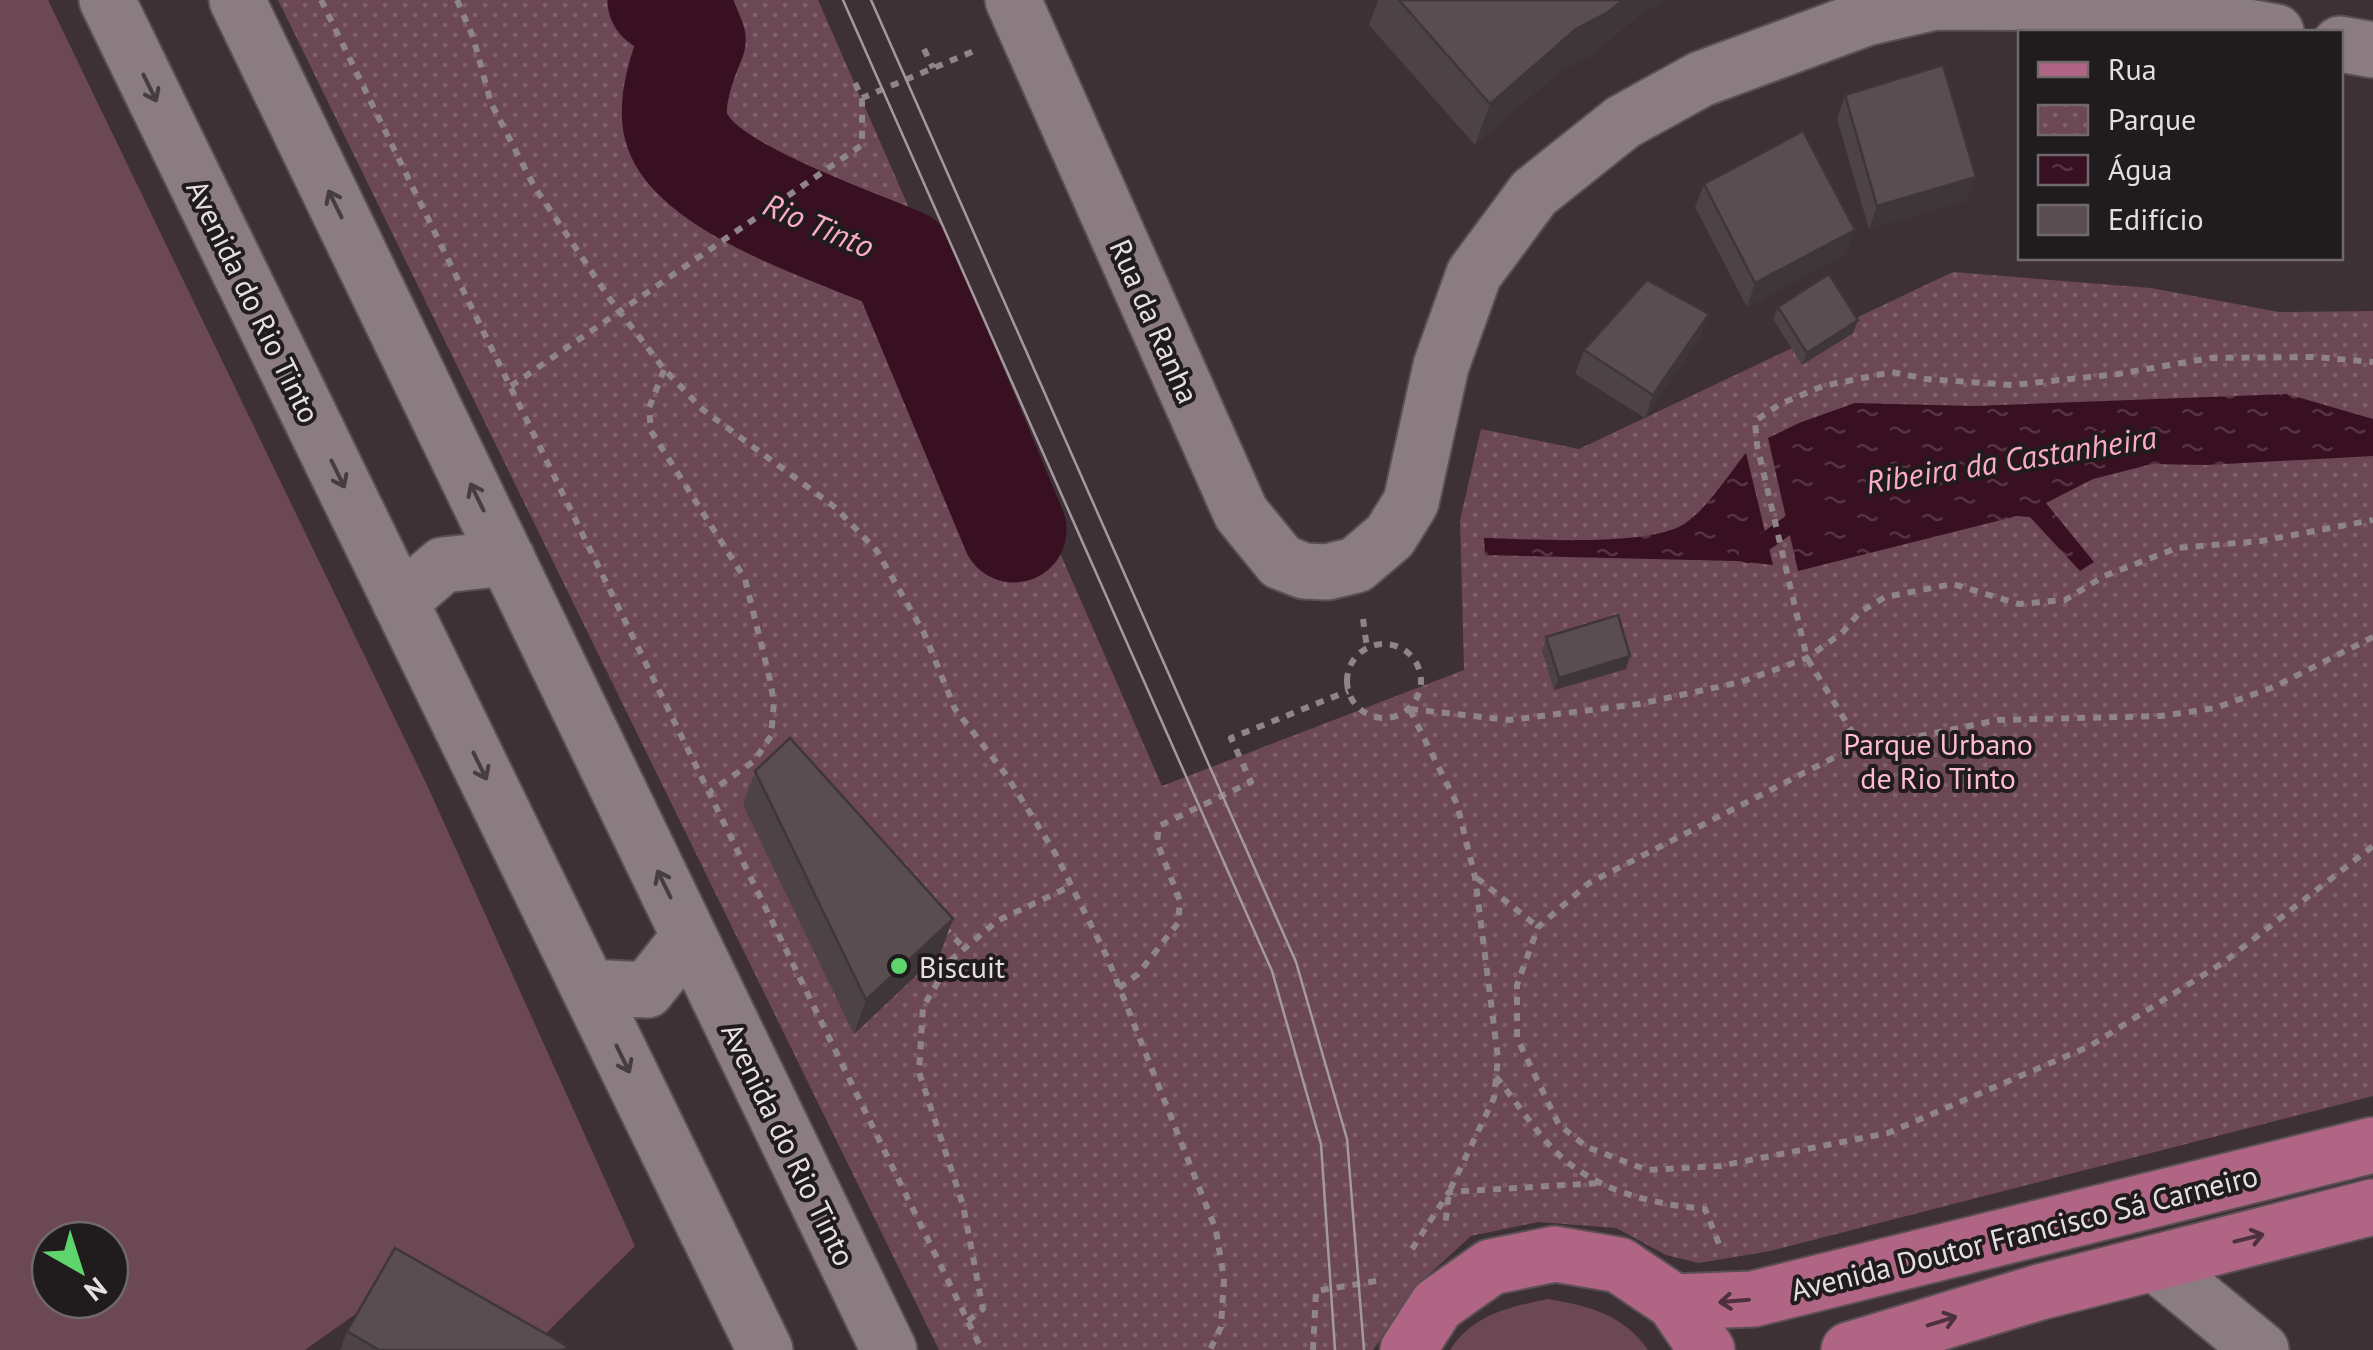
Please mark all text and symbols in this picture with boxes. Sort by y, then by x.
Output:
legend [2018,30,2343,260]
text: Rua [2108,49,2157,88]
one-way arrow [141,72,160,102]
text: Parque [2108,99,2196,138]
text: Água [2108,149,2172,188]
street label: Avenida do Rio Tinto [178,173,330,429]
water label: Rio Tinto [757,183,881,267]
one-way arrow [325,190,344,220]
text: Edifício [2108,199,2204,238]
street label: Rua da Ranha [1101,233,1209,409]
water label: Ribeira da Castanheira [1863,415,2160,503]
one-way arrow [329,459,348,489]
one-way arrow [466,483,485,513]
park label: Parque Urbano de Rio Tinto [1843,724,2033,797]
one-way arrow [472,751,491,781]
one-way arrow [653,870,672,900]
place label: Biscuit [919,947,1005,986]
marker: Biscuit [888,955,910,977]
street label: Avenida do Rio Tinto [713,1016,865,1272]
one-way arrow [614,1043,633,1073]
street label: Avenida Doutor Francisco Sá Carneiro [1786,1155,2262,1309]
north arrow [30,1220,130,1320]
one-way arrow [2232,1228,2264,1246]
text: N [77,1270,115,1310]
one-way arrow [1719,1292,1751,1311]
one-way arrow [1926,1311,1958,1329]

